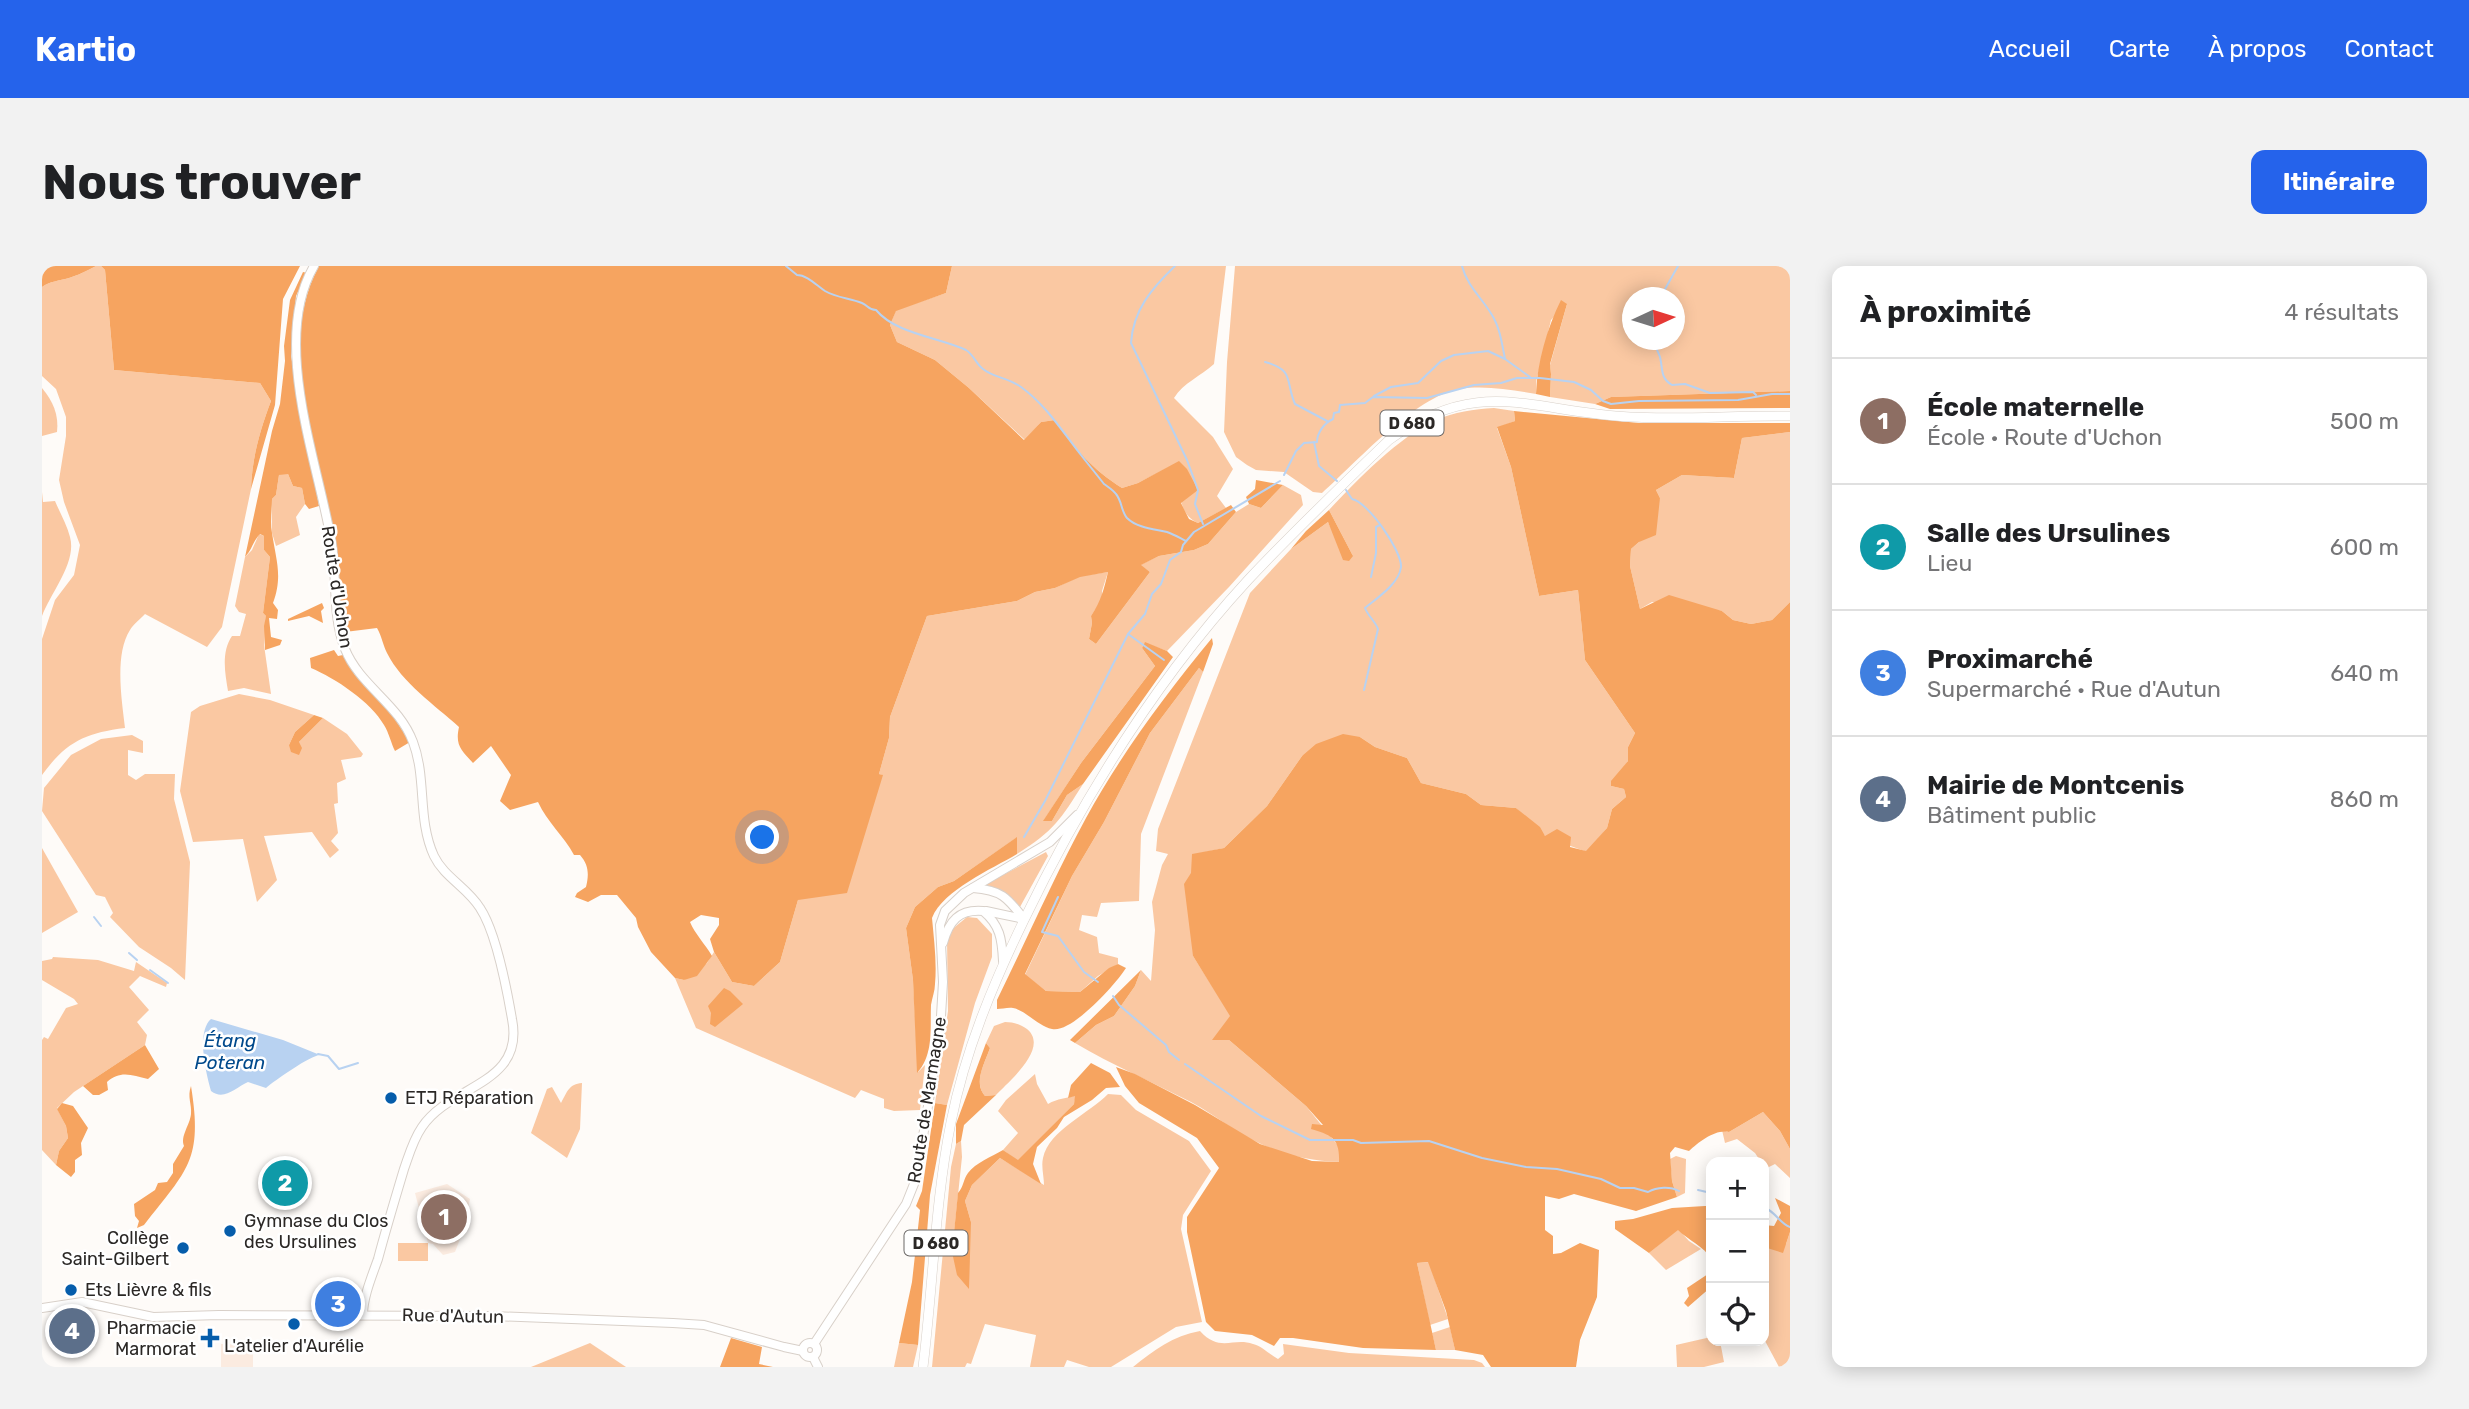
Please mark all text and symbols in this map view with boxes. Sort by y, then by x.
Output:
text: Kartio [35,30,136,69]
text: Accueil [1989,35,2071,63]
text: Carte [2109,35,2170,63]
text: À propos [2208,35,2307,63]
text: Contact [2345,35,2434,63]
button: Itinéraire [2251,150,2427,214]
text: Nous trouver [42,153,361,211]
north arrow [1622,287,1685,350]
text: À proximité [1860,294,2031,330]
text: 4 résultats [2284,298,2399,326]
text: École maternelle [1927,392,2144,423]
text: 1 [1877,407,1889,435]
text: 500 m [2330,407,2399,435]
road number: D 680 [1380,410,1444,435]
text: École · Route d'Uchon [1927,423,2162,451]
text: Salle des Ursulines [1927,518,2170,549]
street label: Route d'Uchon [316,524,358,650]
text: 2 [1876,533,1890,561]
text: 600 m [2330,533,2399,561]
text: Lieu [1927,549,1972,577]
text: Proximarché [1927,644,2093,675]
text: 3 [1875,659,1891,687]
text: 640 m [2330,659,2399,687]
text: Supermarché · Rue d'Autun [1927,675,2221,703]
text: Mairie de Montcenis [1927,770,2184,801]
text: 4 [1875,785,1891,813]
text: 860 m [2330,785,2399,813]
text: Bâtiment public [1927,801,2096,829]
your location [745,820,779,854]
street label: Route de Marmagne [903,1015,951,1185]
water label: Étang Poteran [195,1029,265,1074]
place label: ETJ Réparation [405,1087,534,1109]
marker: ETJ Réparation [383,1090,399,1106]
pin: 2 [262,1157,308,1209]
map controls [1706,1157,1769,1346]
button: + [1706,1157,1769,1220]
pin: 1 [421,1191,467,1243]
place label: Gymnase du Clos des Ursulines [244,1210,389,1253]
button: − [1706,1220,1769,1283]
marker: Gymnase du Clos des Ursulines [222,1223,238,1239]
place label: Collège Saint-Gilbert [62,1227,169,1270]
road number: D 680 [904,1231,968,1256]
marker: Collège Saint-Gilbert [175,1240,191,1256]
pin: 3 [315,1278,361,1330]
place label: Ets Lièvre & fils [85,1279,212,1301]
marker: Ets Lièvre & fils [63,1282,79,1298]
button: locate [1706,1283,1769,1346]
street label: Rue d'Autun [402,1304,504,1328]
pin: 4 [49,1305,95,1357]
marker: L'atelier d'Aurélie [286,1316,302,1332]
place label: Pharmacie Marmorat [106,1317,196,1360]
marker: Pharmacie Marmorat [202,1330,218,1346]
place label: L'atelier d'Aurélie [224,1335,364,1357]

